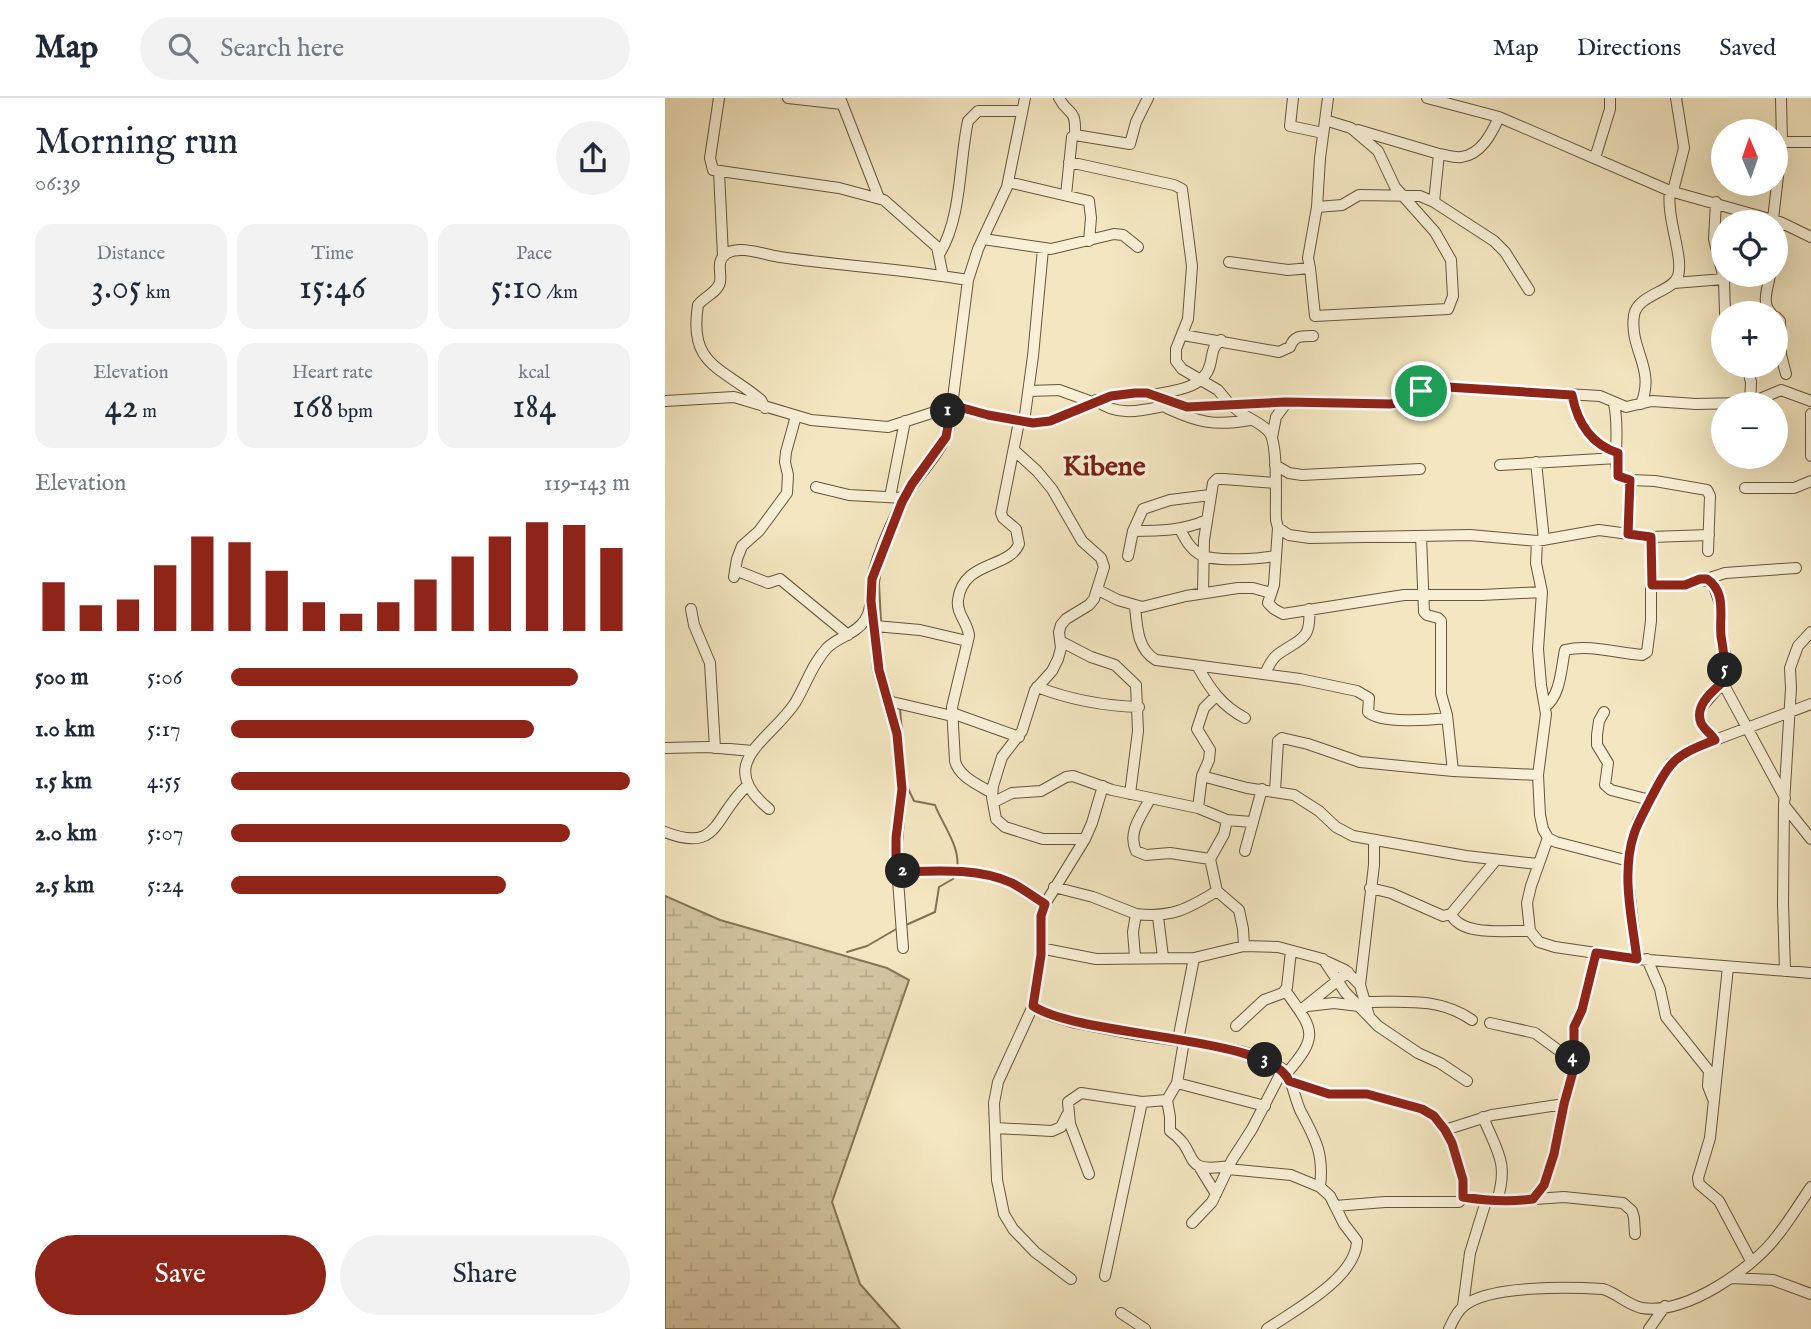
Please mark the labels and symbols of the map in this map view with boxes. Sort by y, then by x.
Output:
north arrow [1711,119,1789,196]
pin [1391,361,1451,421]
pin: 1 [931,394,965,428]
district label: Kibene [1062,450,1146,485]
pin: 5 [1707,652,1743,688]
pin: 2 [885,854,921,888]
pin: 4 [1555,1040,1591,1076]
pin: 3 [1247,1042,1283,1077]

